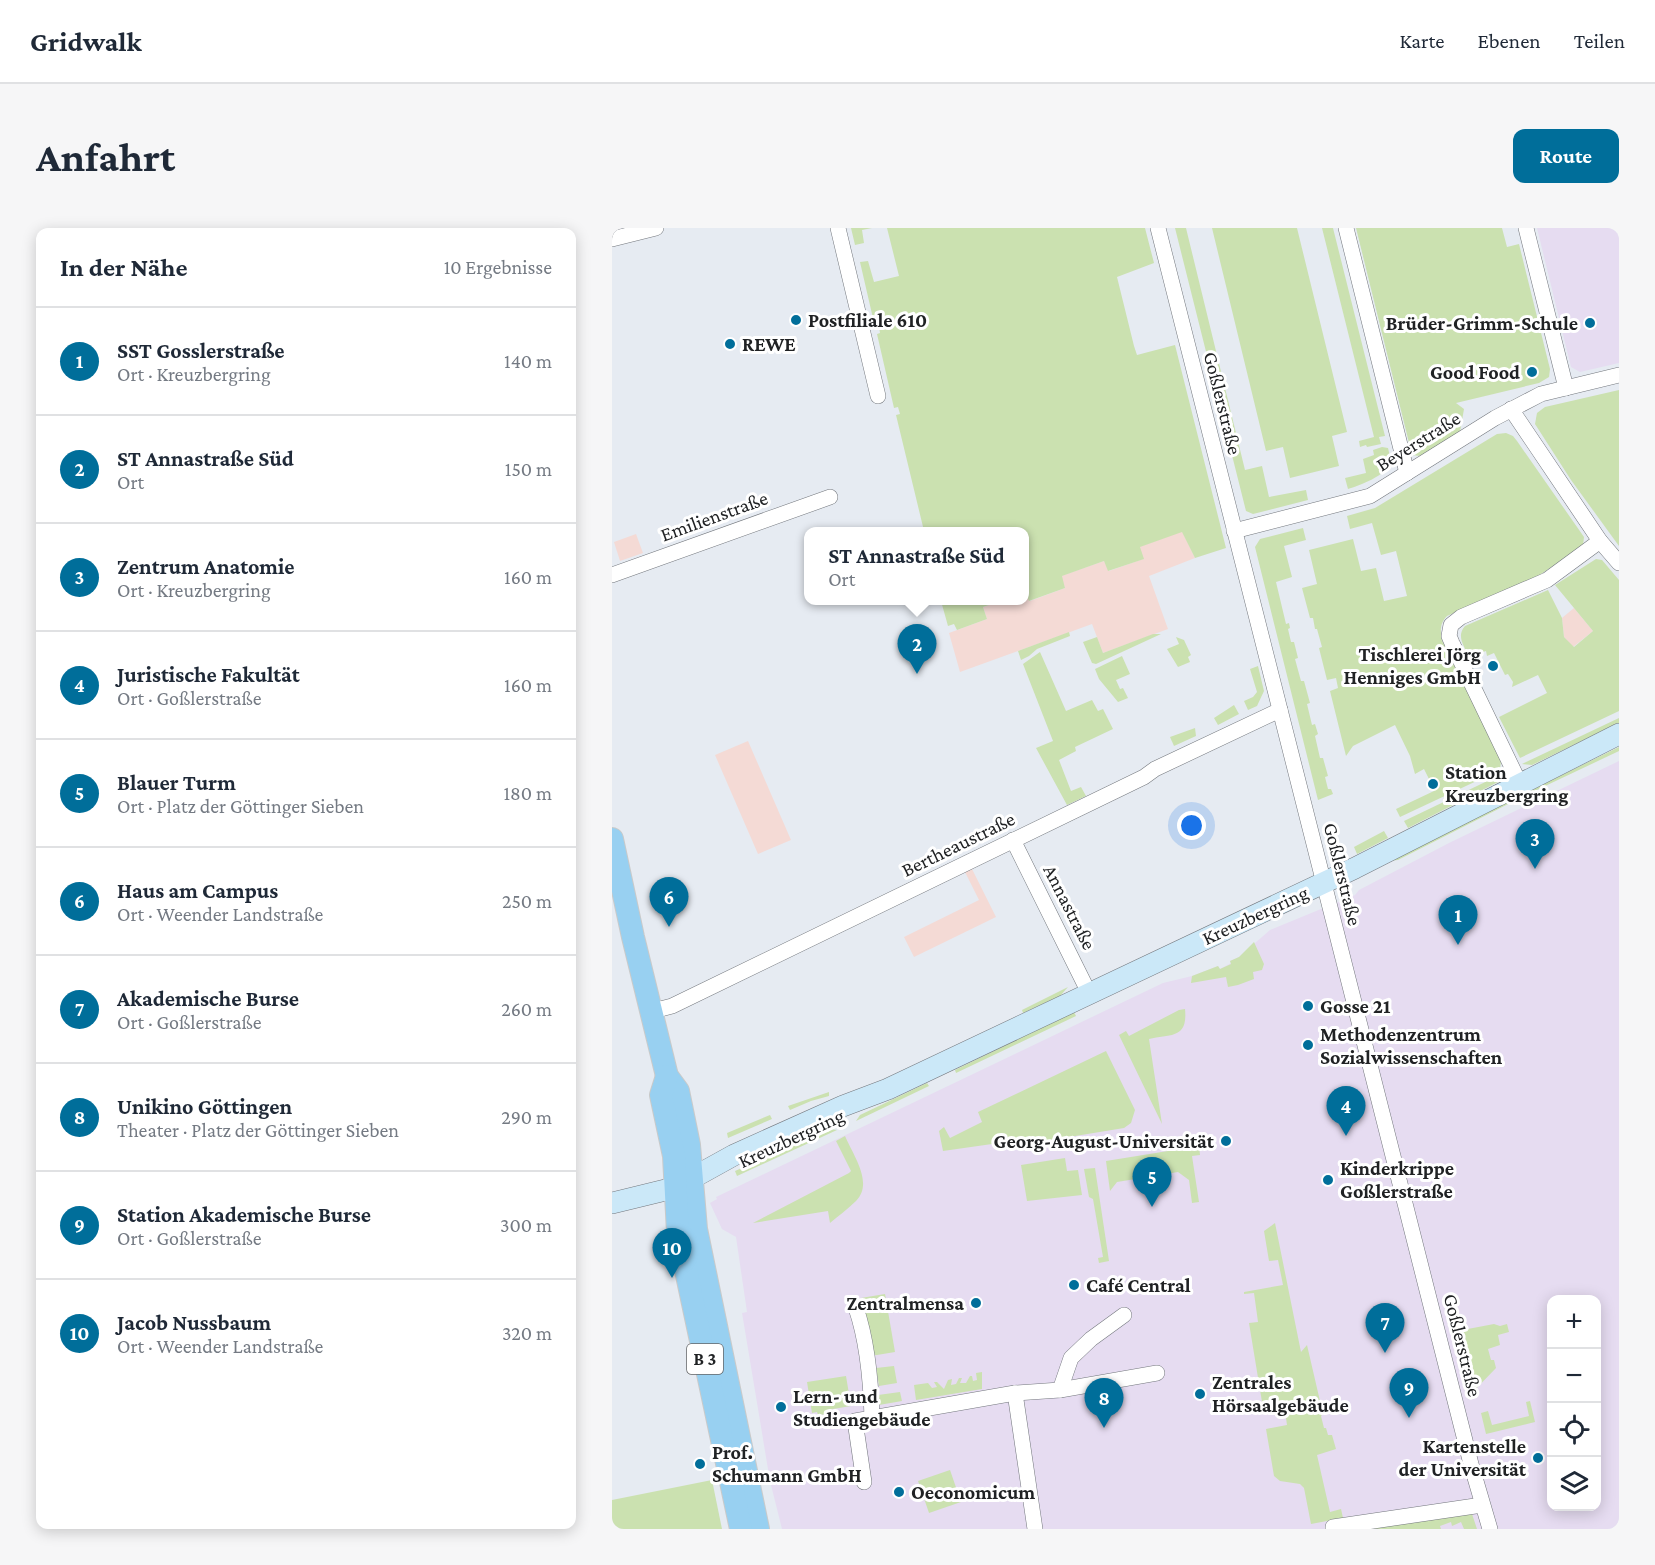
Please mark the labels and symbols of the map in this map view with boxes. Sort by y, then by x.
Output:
place label: Postfiliale 610 [808,309,927,331]
place label: Brüder-Grimm-Schule [1386,312,1578,334]
marker: Postfiliale 610 [789,313,803,327]
marker: Brüder-Grimm-Schule [1583,316,1597,330]
place label: REWE [742,333,796,355]
marker: REWE [723,337,737,351]
street label: Goßlerstraße [1200,349,1246,457]
place label: Good Food [1430,361,1520,383]
marker: Good Food [1525,365,1539,379]
street label: Beyerstraße [1372,406,1465,476]
street label: Emilienstraße [657,486,771,546]
pin: 2 [898,624,936,674]
place label: Tischlerei Jörg Henniges GmbH [1344,643,1481,688]
marker: Tischlerei Jörg Henniges GmbH [1486,659,1500,673]
place label: Station Kreuzbergring [1445,761,1568,806]
marker: Station Kreuzbergring [1426,777,1440,791]
street label: Bertheaustraße [898,807,1018,881]
your location [1177,811,1206,840]
street label: Goßlerstraße [1320,820,1366,928]
pin: 3 [1516,820,1554,869]
street label: Annastraße [1039,861,1101,953]
pin: 6 [650,878,688,927]
street label: Kreuzbergring [1199,881,1312,950]
pin: 1 [1438,896,1478,945]
place label: Gosse 21 [1320,995,1391,1017]
marker: Gosse 21 [1301,999,1315,1013]
place label: Methodenzentrum Sozialwissenschaften [1320,1023,1503,1068]
marker: Methodenzentrum Sozialwissenschaften [1301,1038,1315,1052]
pin: 4 [1326,1086,1366,1136]
street label: Kreuzbergring [735,1104,848,1173]
place label: Georg-August-Universität [994,1130,1215,1152]
marker: Georg-August-Universität [1219,1134,1233,1148]
place label: Kinderkrippe Goßlerstraße [1340,1157,1454,1202]
pin: 5 [1132,1158,1172,1207]
marker: Kinderkrippe Goßlerstraße [1321,1173,1335,1187]
pin: 10 [652,1228,692,1278]
place label: Café Central [1086,1274,1191,1296]
marker: Café Central [1067,1278,1081,1292]
street label: Goßlerstraße [1440,1291,1486,1399]
place label: Zentralmensa [846,1292,964,1314]
marker: Zentralmensa [969,1296,983,1310]
pin: 7 [1366,1304,1404,1353]
road number: B 3 [687,1344,723,1374]
pin: 9 [1390,1368,1428,1418]
place label: Zentrales Hörsaalgebäude [1212,1371,1349,1416]
pin: 8 [1084,1378,1124,1428]
place label: Lern- und Studiengebäude [793,1385,930,1430]
marker: Zentrales Hörsaalgebäude [1193,1387,1207,1401]
marker: Lern- und Studiengebäude [774,1400,788,1414]
place label: Kartenstelle der Universität [1398,1435,1527,1480]
place label: Prof. Schumann GmbH [712,1441,862,1486]
marker: Kartenstelle der Universität [1531,1451,1545,1465]
marker: Prof. Schumann GmbH [693,1457,707,1471]
place label: Oeconomicum [911,1481,1035,1503]
marker: Oeconomicum [892,1485,906,1499]

